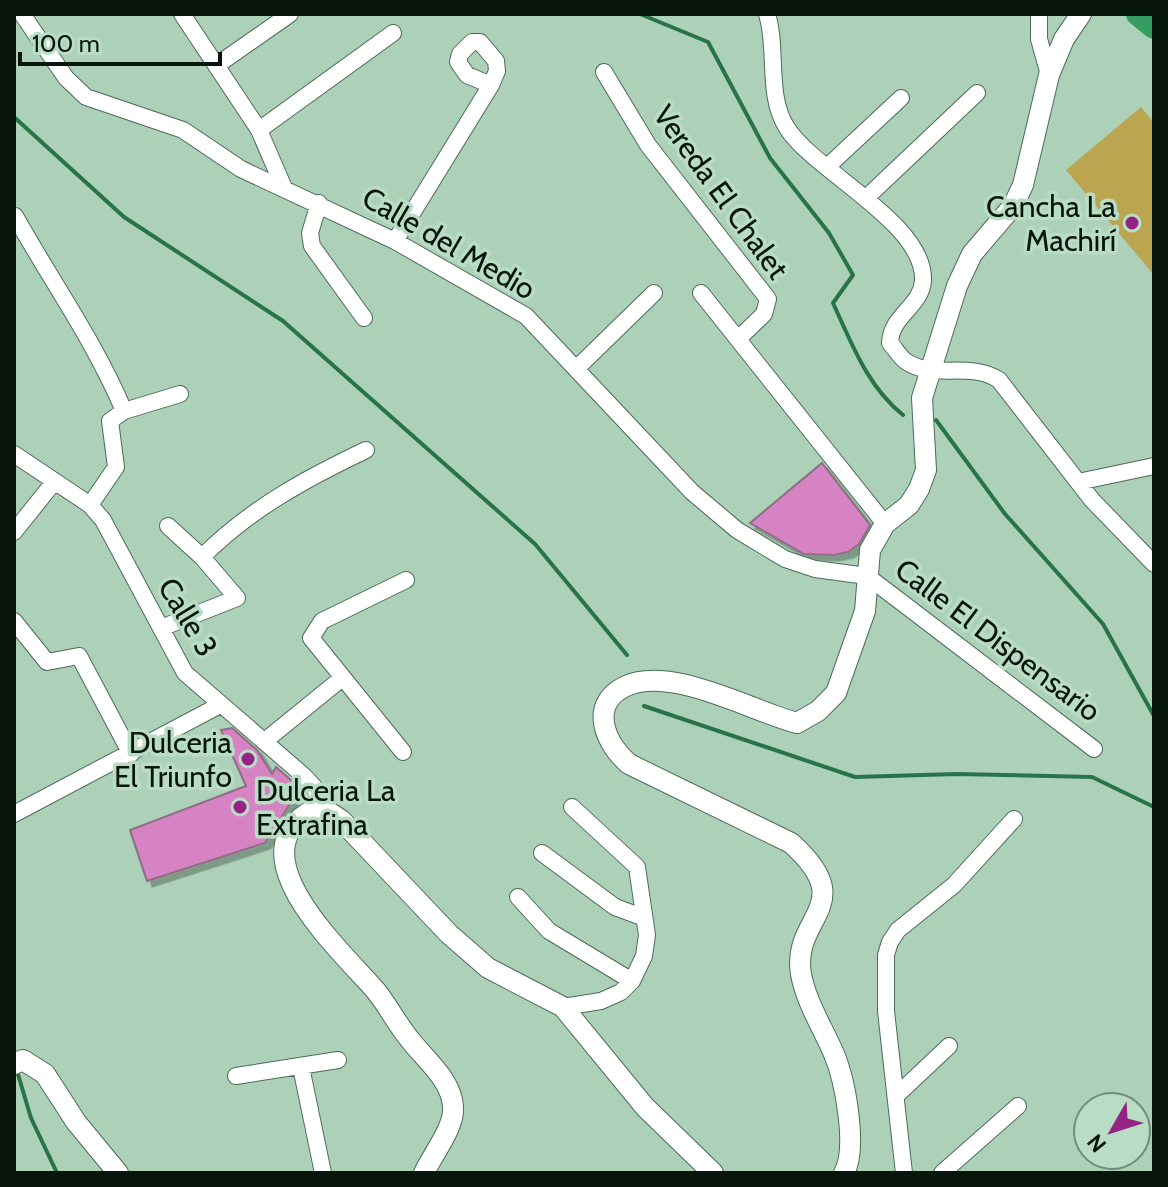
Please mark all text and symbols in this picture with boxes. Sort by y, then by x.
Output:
scale bar [20,16,220,66]
text: 100 m [32,29,100,58]
street label: Vereda El Chalet [645,98,797,286]
street label: Calle del Medio [356,179,542,307]
place label: Cancha La Machirí [986,188,1117,259]
marker: Cancha La Machirí [1123,214,1141,232]
street label: Calle El Dispensario [888,551,1108,729]
street label: Calle 3 [150,571,226,663]
place label: Dulceria El Triunfo [114,724,233,795]
marker: Dulceria El Triunfo [239,750,257,768]
place label: Dulceria La Extrafina [256,772,396,843]
marker: Dulceria La Extrafina [231,798,249,816]
north arrow [1072,1091,1152,1171]
text: N [1081,1129,1112,1158]

